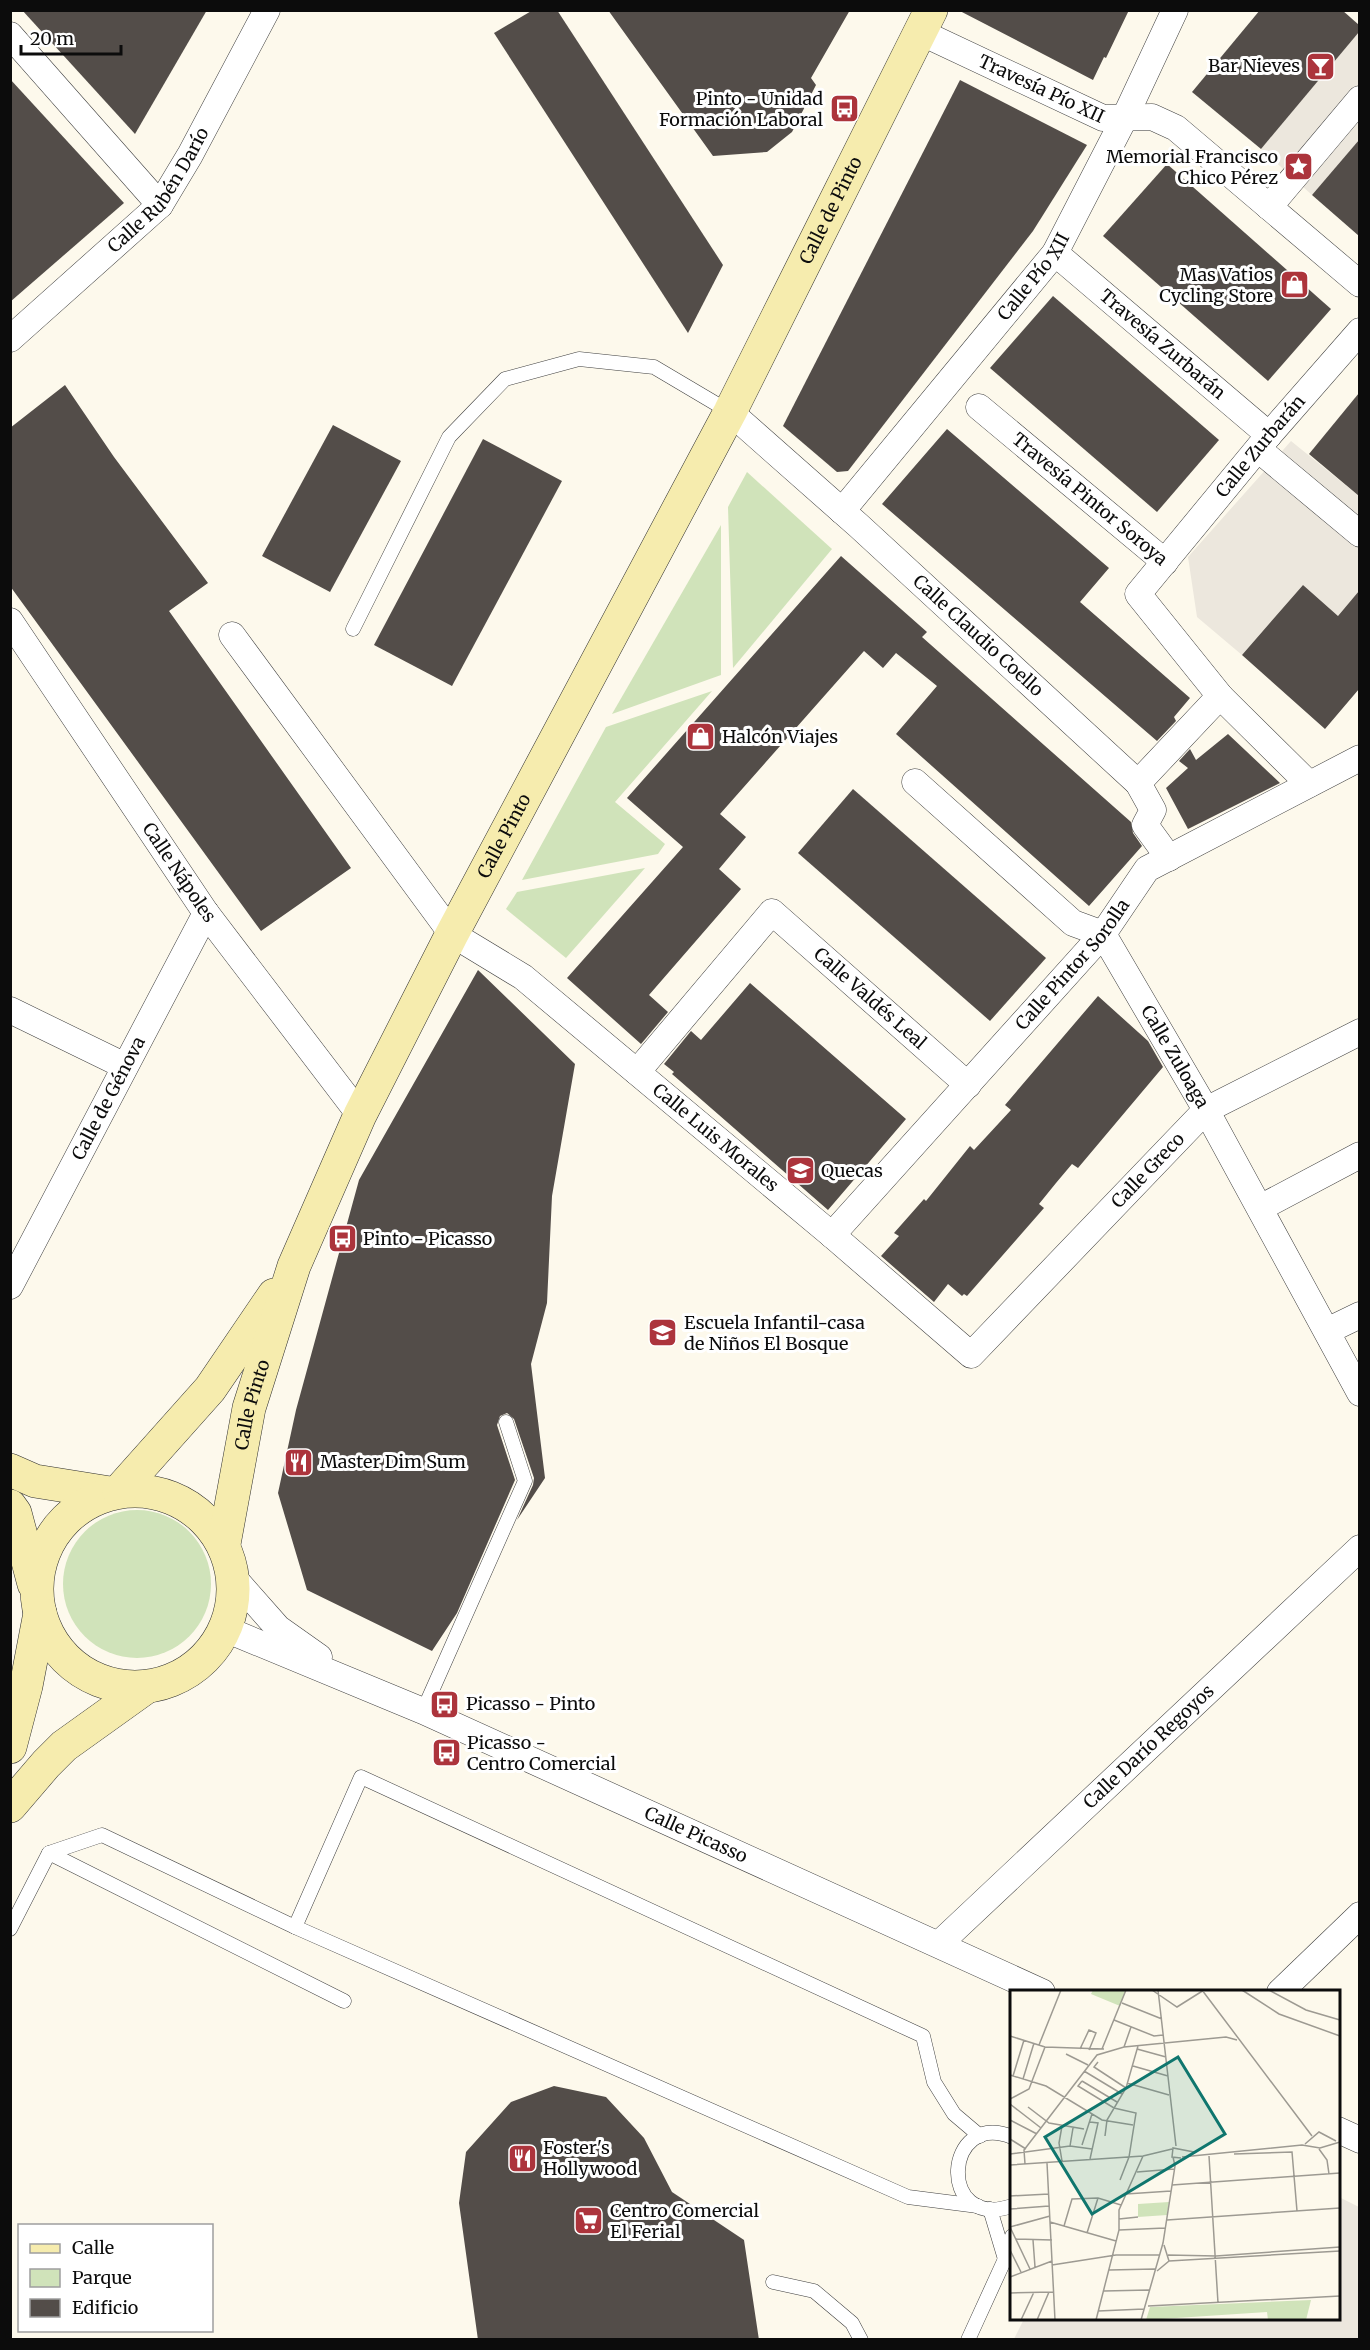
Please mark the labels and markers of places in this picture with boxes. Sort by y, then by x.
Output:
bar icon: Bar Nieves [1305,50,1337,82]
place label: Bar Nieves [1208,54,1300,77]
place label: Pinto - Unidad Formación Laboral [659,87,823,131]
bus stop icon: Pinto - Unidad Formación Laboral [828,93,860,125]
place label: Memorial Francisco Chico Pérez [1106,145,1278,189]
place icon: Memorial Francisco Chico Pérez [1283,151,1315,183]
place label: Mas Vatios Cycling Store [1159,263,1273,307]
shop icon: Mas Vatios Cycling Store [1278,269,1310,301]
shop icon: Halcón Viajes [685,721,717,753]
place label: Halcón Viajes [722,725,838,748]
school or university icon: Quecas [784,1155,816,1187]
place label: Quecas [821,1159,883,1182]
bus stop icon: Pinto - Picasso [326,1223,358,1255]
place label: Pinto - Picasso [363,1227,492,1250]
place label: Escuela Infantil-casa de Niños El Bosque [684,1311,865,1355]
school or university icon: Escuela Infantil-casa de Niños El Bosque [647,1317,679,1349]
restaurant icon: Master Dim Sum [283,1446,315,1478]
place label: Master Dim Sum [320,1450,466,1473]
bus stop icon: Picasso - Pinto [429,1688,461,1720]
place label: Picasso - Pinto [466,1692,595,1715]
place label: Picasso - Centro Comercial [467,1731,617,1775]
bus stop icon: Picasso - Centro Comercial [430,1737,462,1769]
place label: Foster's Hollywood [543,2136,638,2180]
restaurant icon: Foster's Hollywood [506,2142,538,2174]
place label: Centro Comercial El Ferial [610,2199,760,2243]
supermarket icon: Centro Comercial El Ferial [573,2205,605,2237]

